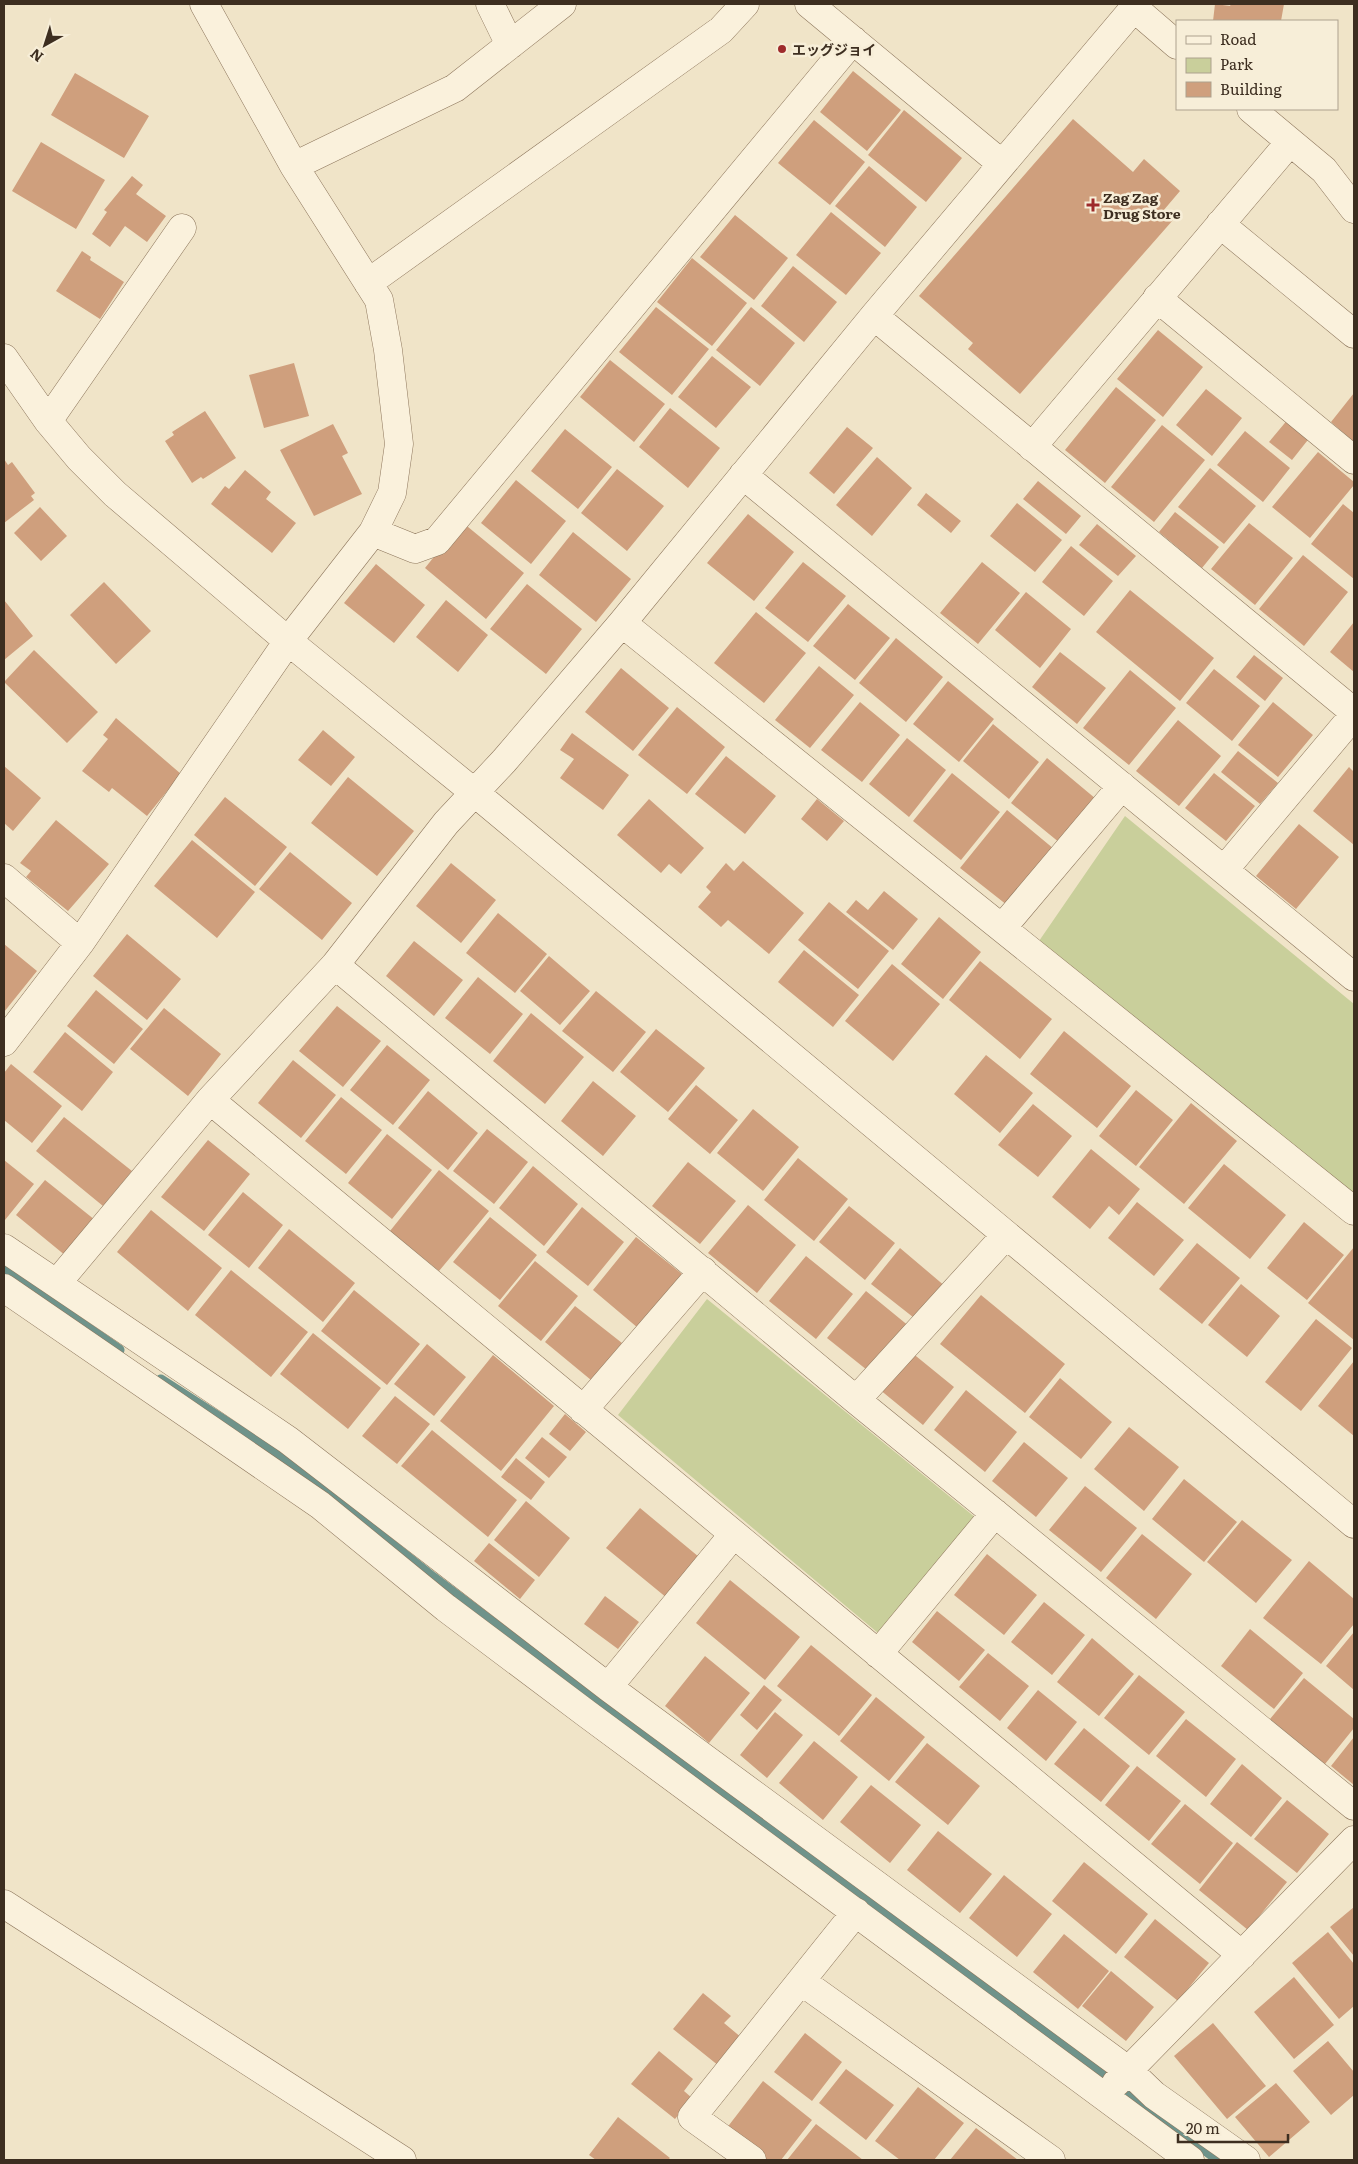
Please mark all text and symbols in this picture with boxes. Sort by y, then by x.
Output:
north arrow [20,20,70,70]
legend [1176,20,1338,110]
text: Road [1220,27,1256,50]
place label: エッグジョイ [792,39,876,59]
marker: エッグジョイ [776,43,788,55]
text: N [25,44,47,67]
text: Park [1220,52,1254,75]
text: Building [1220,77,1282,100]
place label: Zag Zag Drug Store [1103,187,1181,223]
marker: Zag Zag Drug Store [1087,199,1099,211]
scale bar [1178,2112,1288,2144]
text: 20 m [1186,2116,1220,2139]

